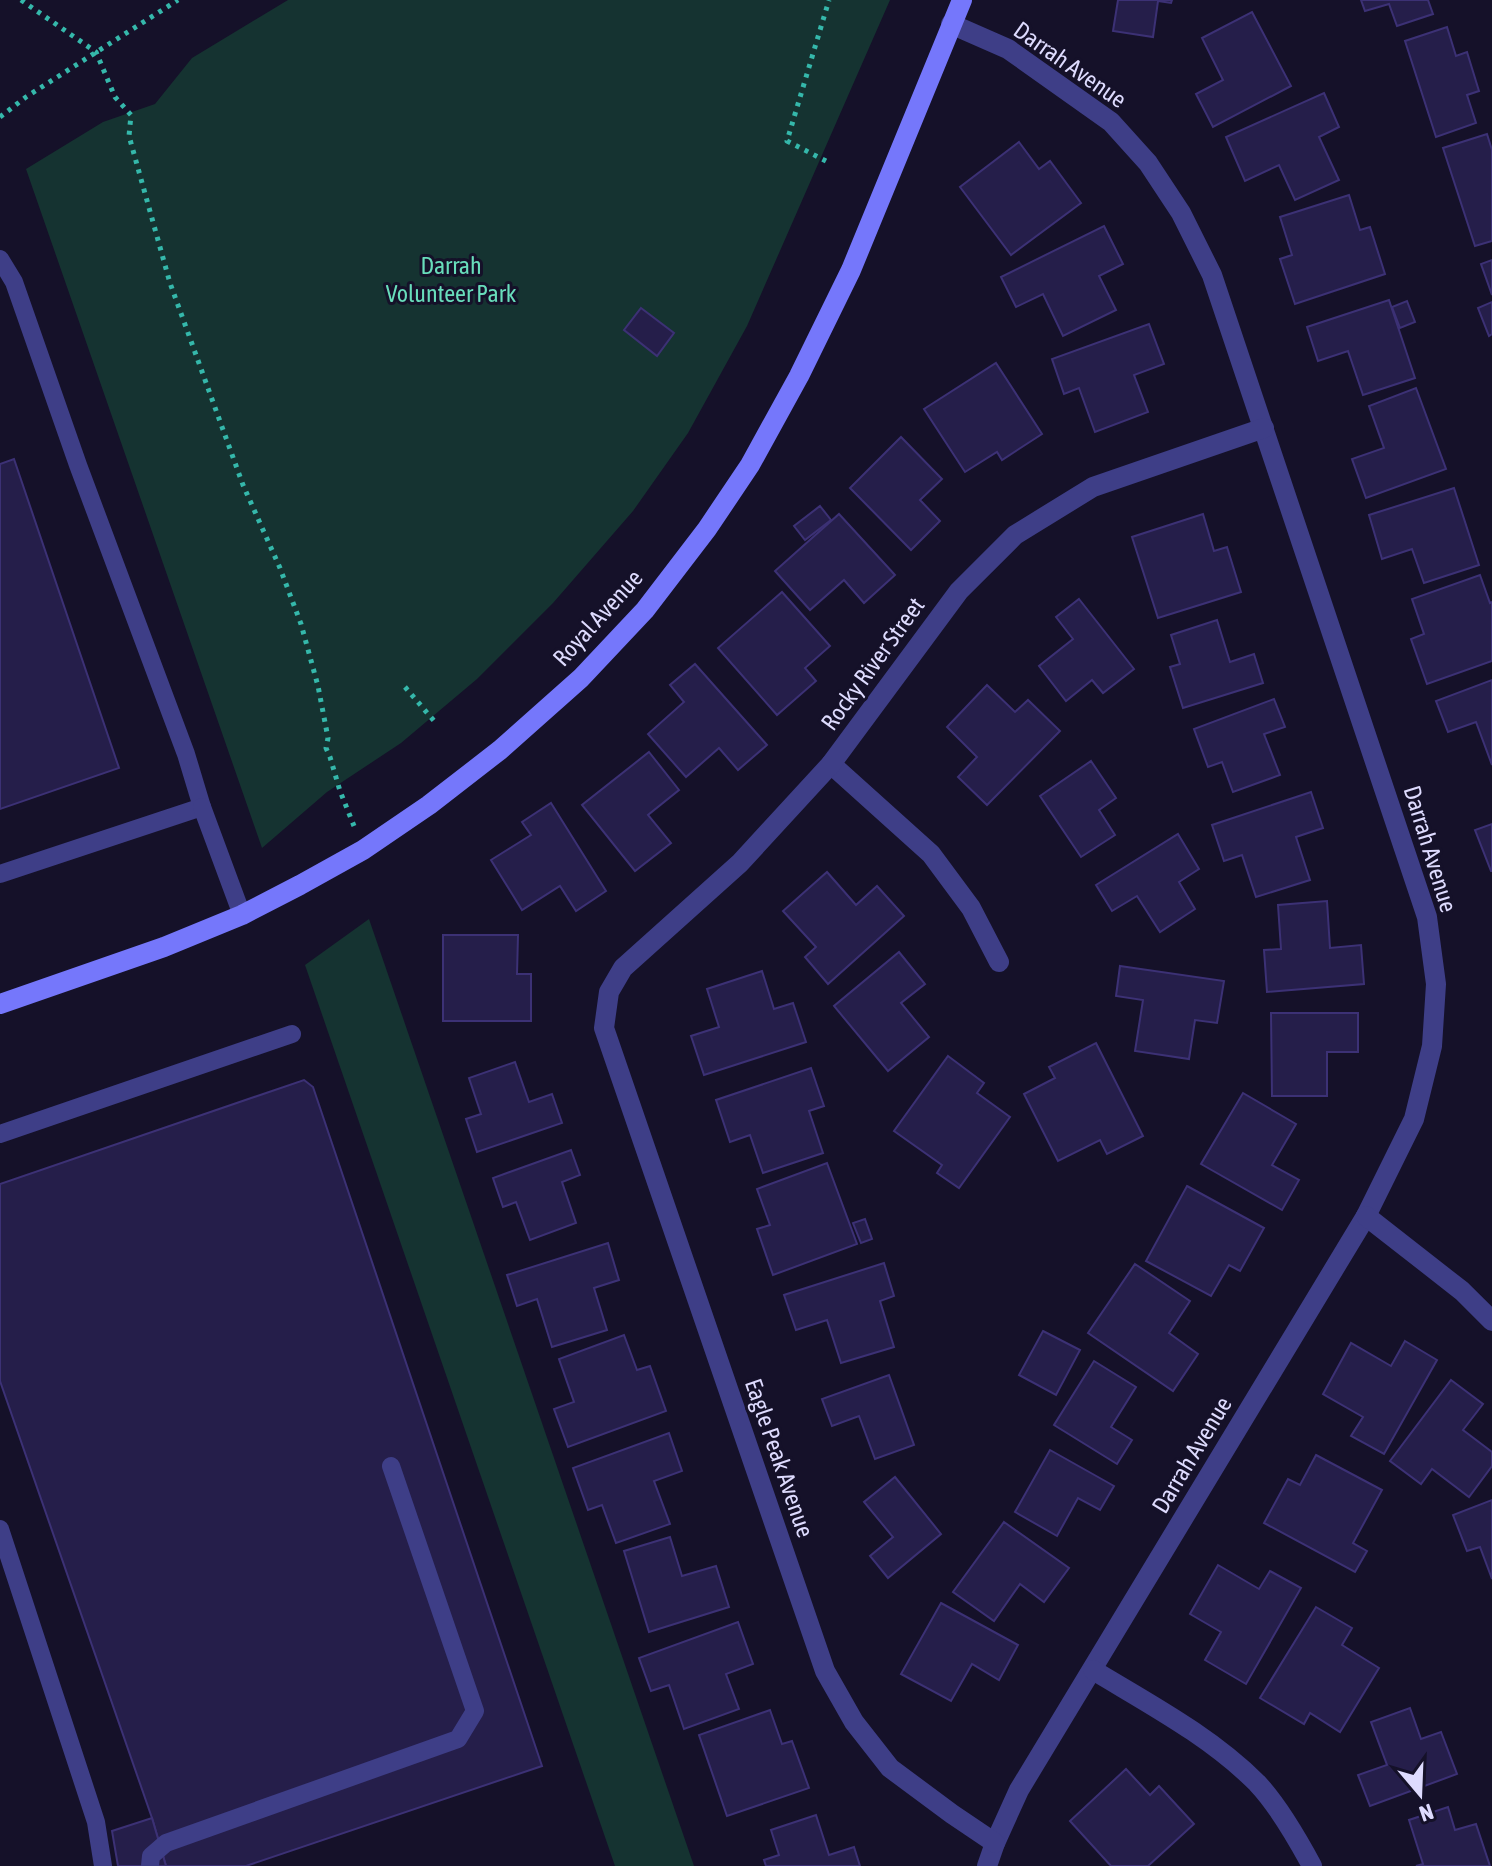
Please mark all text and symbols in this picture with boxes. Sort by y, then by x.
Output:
street label: Darrah Avenue [1009,16,1132,113]
park label: Darrah Volunteer Park [386,252,517,307]
street label: Royal Avenue [547,564,648,671]
street label: Rocky River Street [816,592,930,735]
street label: Darrah Avenue [1398,782,1463,915]
street label: Eagle Peak Avenue [740,1375,819,1541]
street label: Darrah Avenue [1146,1392,1237,1518]
north arrow [1380,1754,1460,1834]
text: N [1416,1799,1437,1827]

